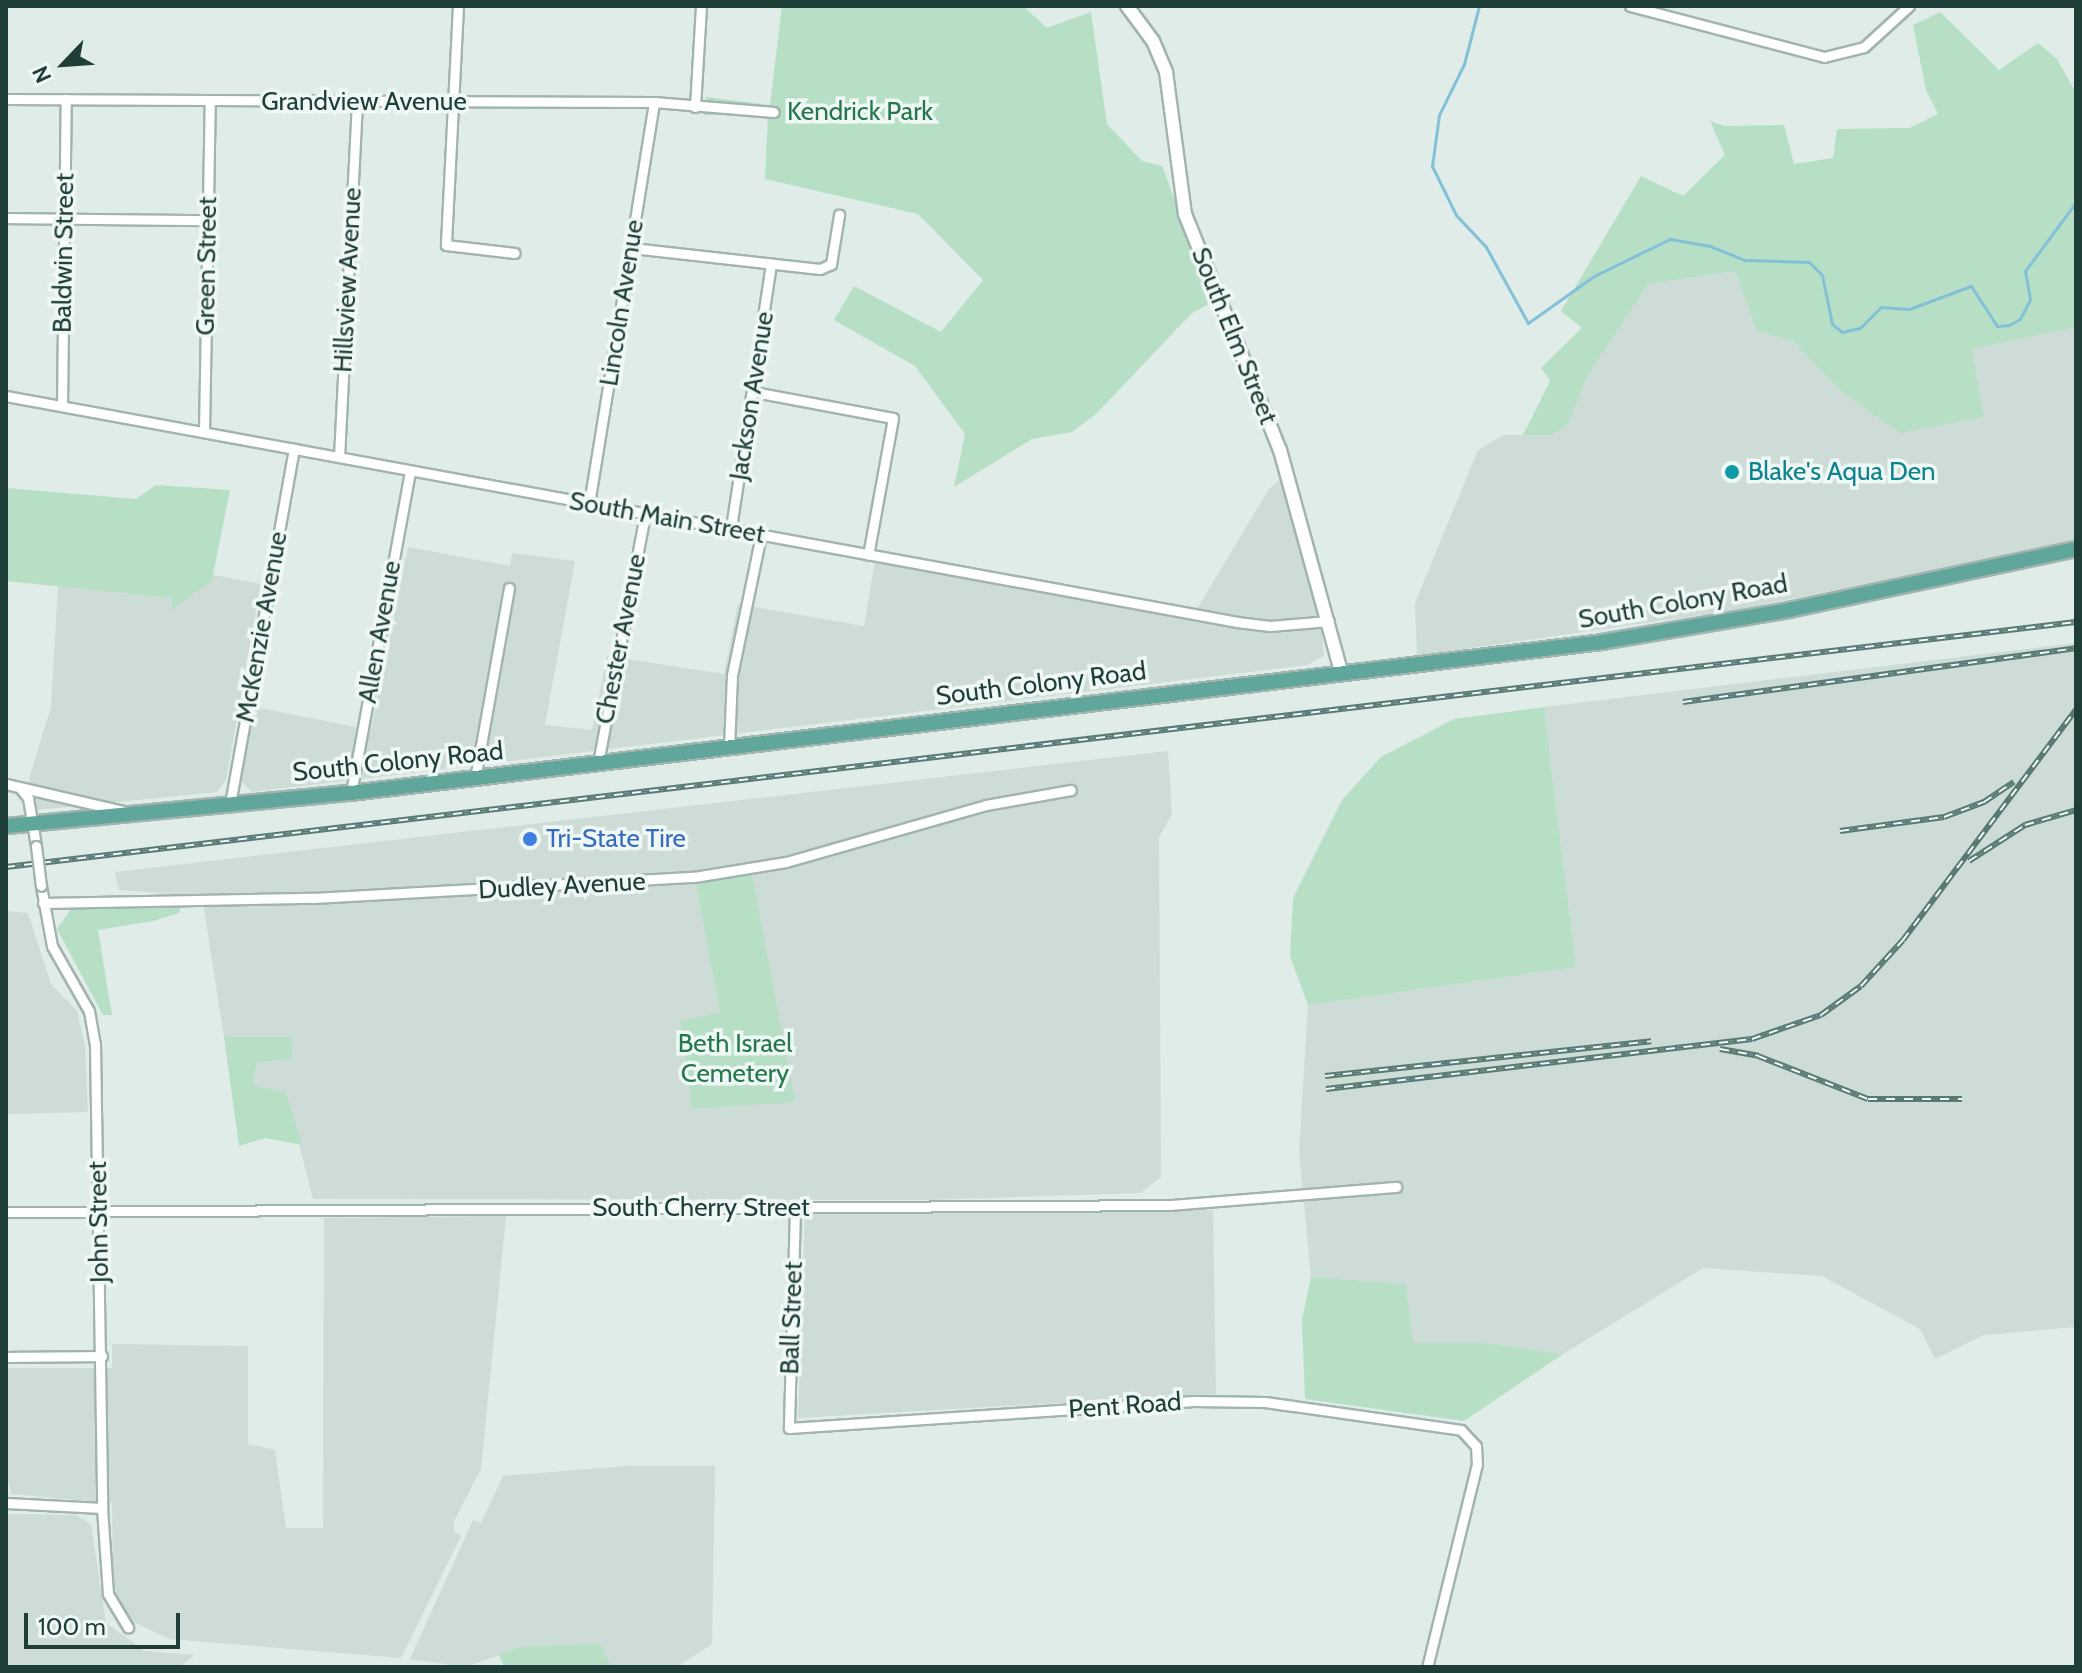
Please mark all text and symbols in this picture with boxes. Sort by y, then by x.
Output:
north arrow [24,24,104,104]
text: N [26,62,57,87]
street label: Grandview Avenue [261,86,467,118]
park label: Kendrick Park [787,96,933,128]
street label: Baldwin Street [47,173,81,333]
street label: Hillsview Avenue [328,187,368,373]
street label: Green Street [190,196,224,336]
street label: Lincoln Avenue [593,218,651,388]
street label: South Elm Street [1184,243,1284,429]
street label: Jackson Avenue [723,310,781,482]
place label: Blake's Aqua Den [1748,456,1936,488]
marker: Blake's Aqua Den [1723,463,1741,481]
street label: South Main Street [567,485,767,551]
street label: McKenzie Avenue [230,529,294,725]
street label: Chester Avenue [589,551,653,727]
street label: Allen Avenue [352,558,408,706]
street label: South Colony Road [1576,568,1790,636]
street label: South Colony Road [934,656,1148,712]
street label: South Colony Road [291,735,505,789]
place label: Tri-State Tire [546,823,686,855]
marker: Tri-State Tire [521,830,539,848]
street label: Dudley Avenue [478,866,646,906]
park label: Beth Israel Cemetery [678,1028,792,1090]
street label: John Street [82,1161,116,1283]
street label: South Cherry Street [592,1192,810,1224]
street label: Ball Street [774,1261,810,1375]
street label: Pent Road [1067,1386,1183,1426]
scale bar [28,1597,184,1647]
text: 100 m [38,1612,106,1641]

